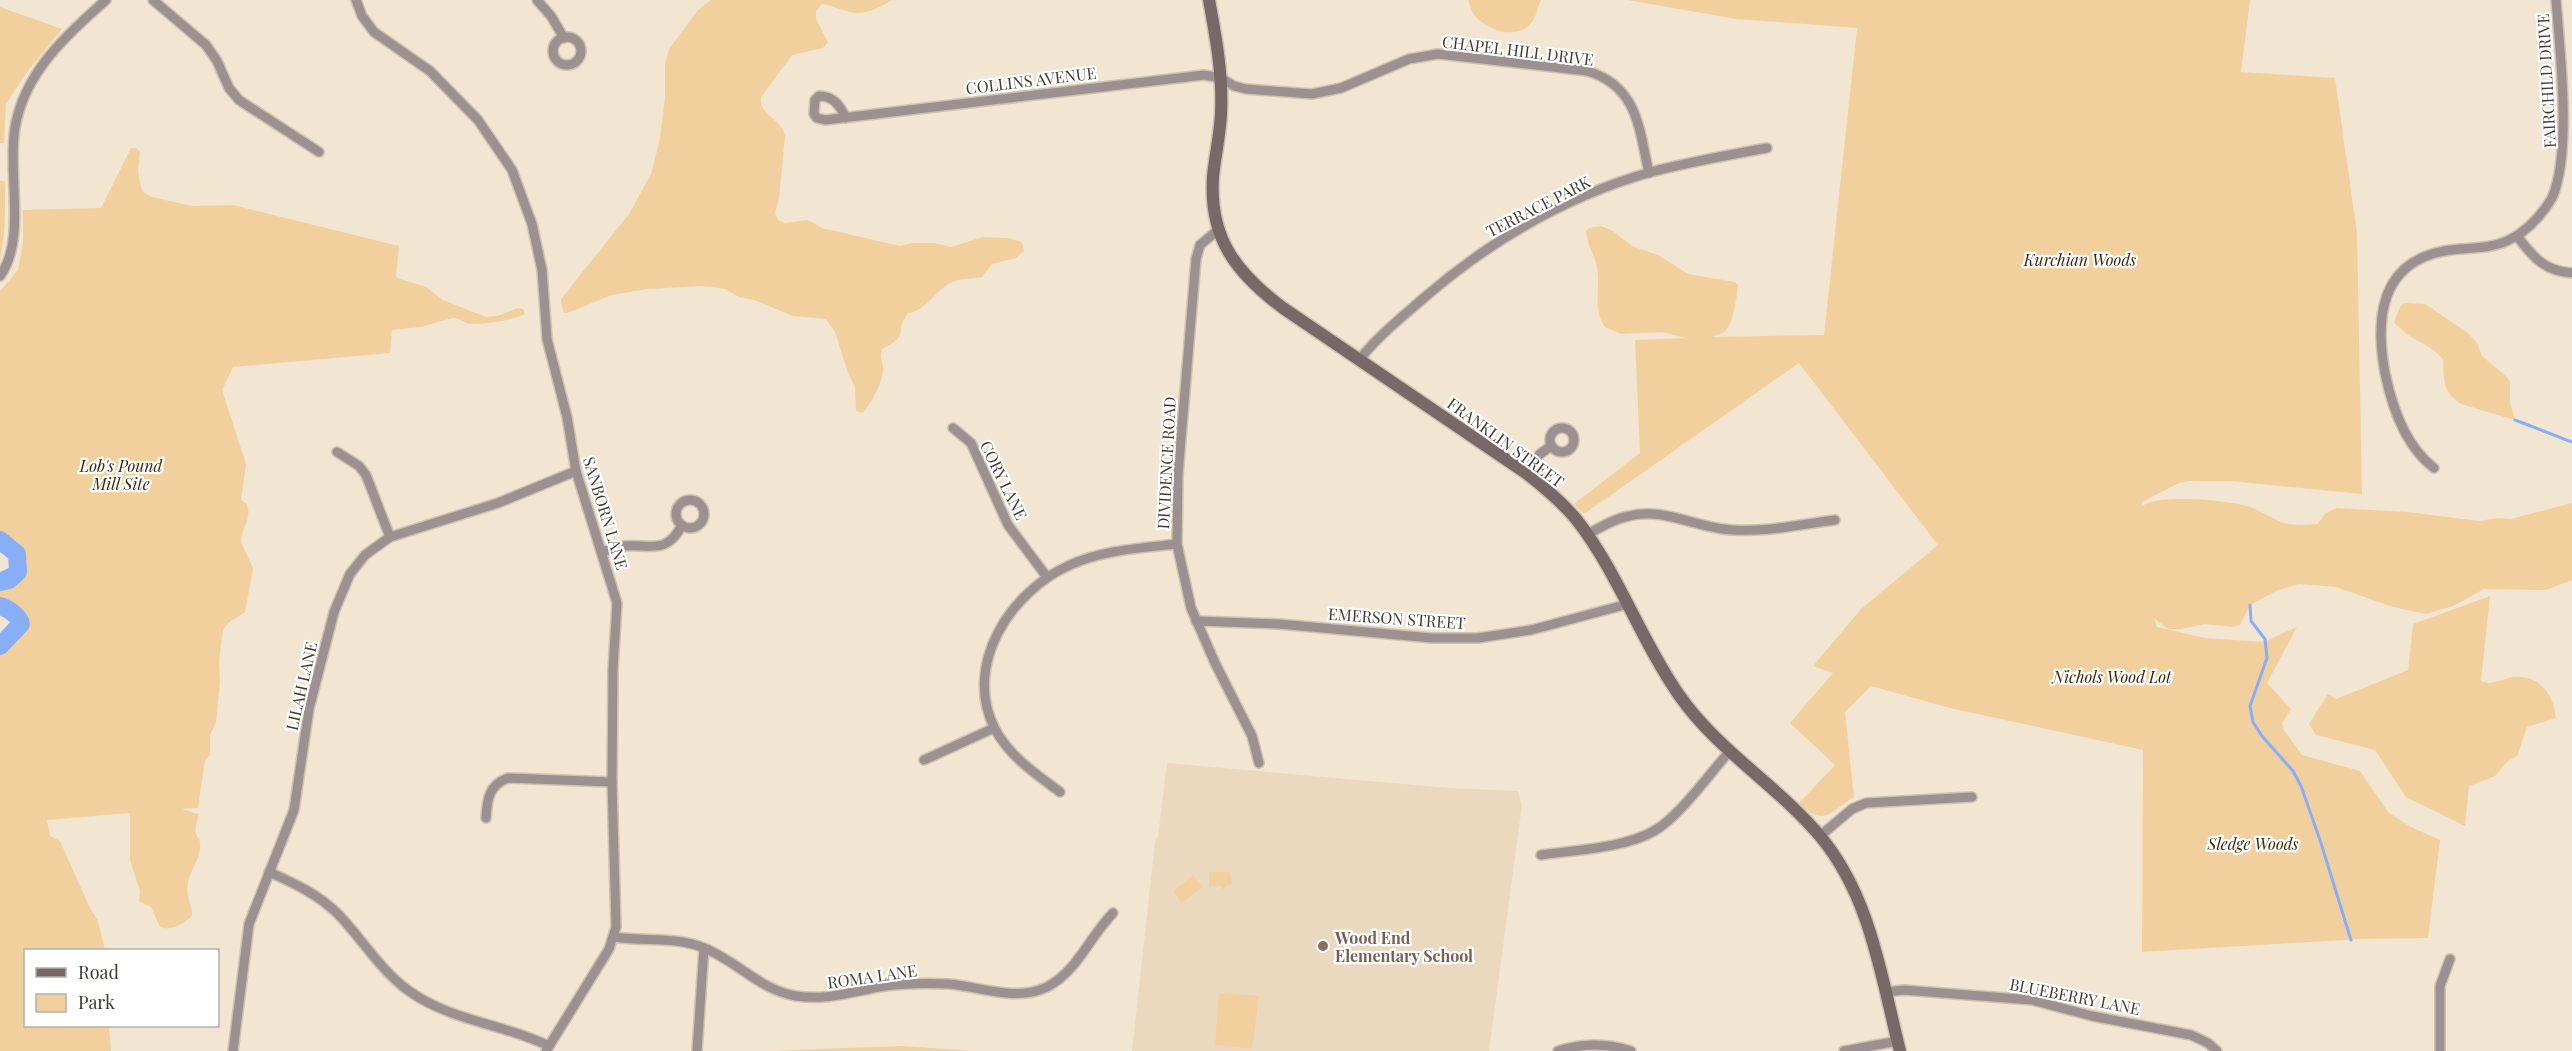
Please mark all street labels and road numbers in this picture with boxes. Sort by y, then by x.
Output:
street label: FAIRCHILD DRIVE [2532,13,2560,149]
street label: CHAPEL HILL DRIVE [1441,30,1595,70]
street label: COLLINS AVENUE [964,62,1098,98]
street label: TERRACE PARK [1482,170,1594,241]
street label: FRANKLIN STREET [1443,393,1569,492]
street label: DIVIDENCE ROAD [1152,396,1180,530]
street label: CORY LANE [976,437,1032,523]
street label: SANBORN LANE [579,454,633,572]
street label: EMERSON STREET [1328,603,1467,633]
street label: LILAH LANE [281,640,321,732]
street label: ROMA LANE [826,959,918,993]
street label: BLUEBERRY LANE [2008,973,2142,1019]

